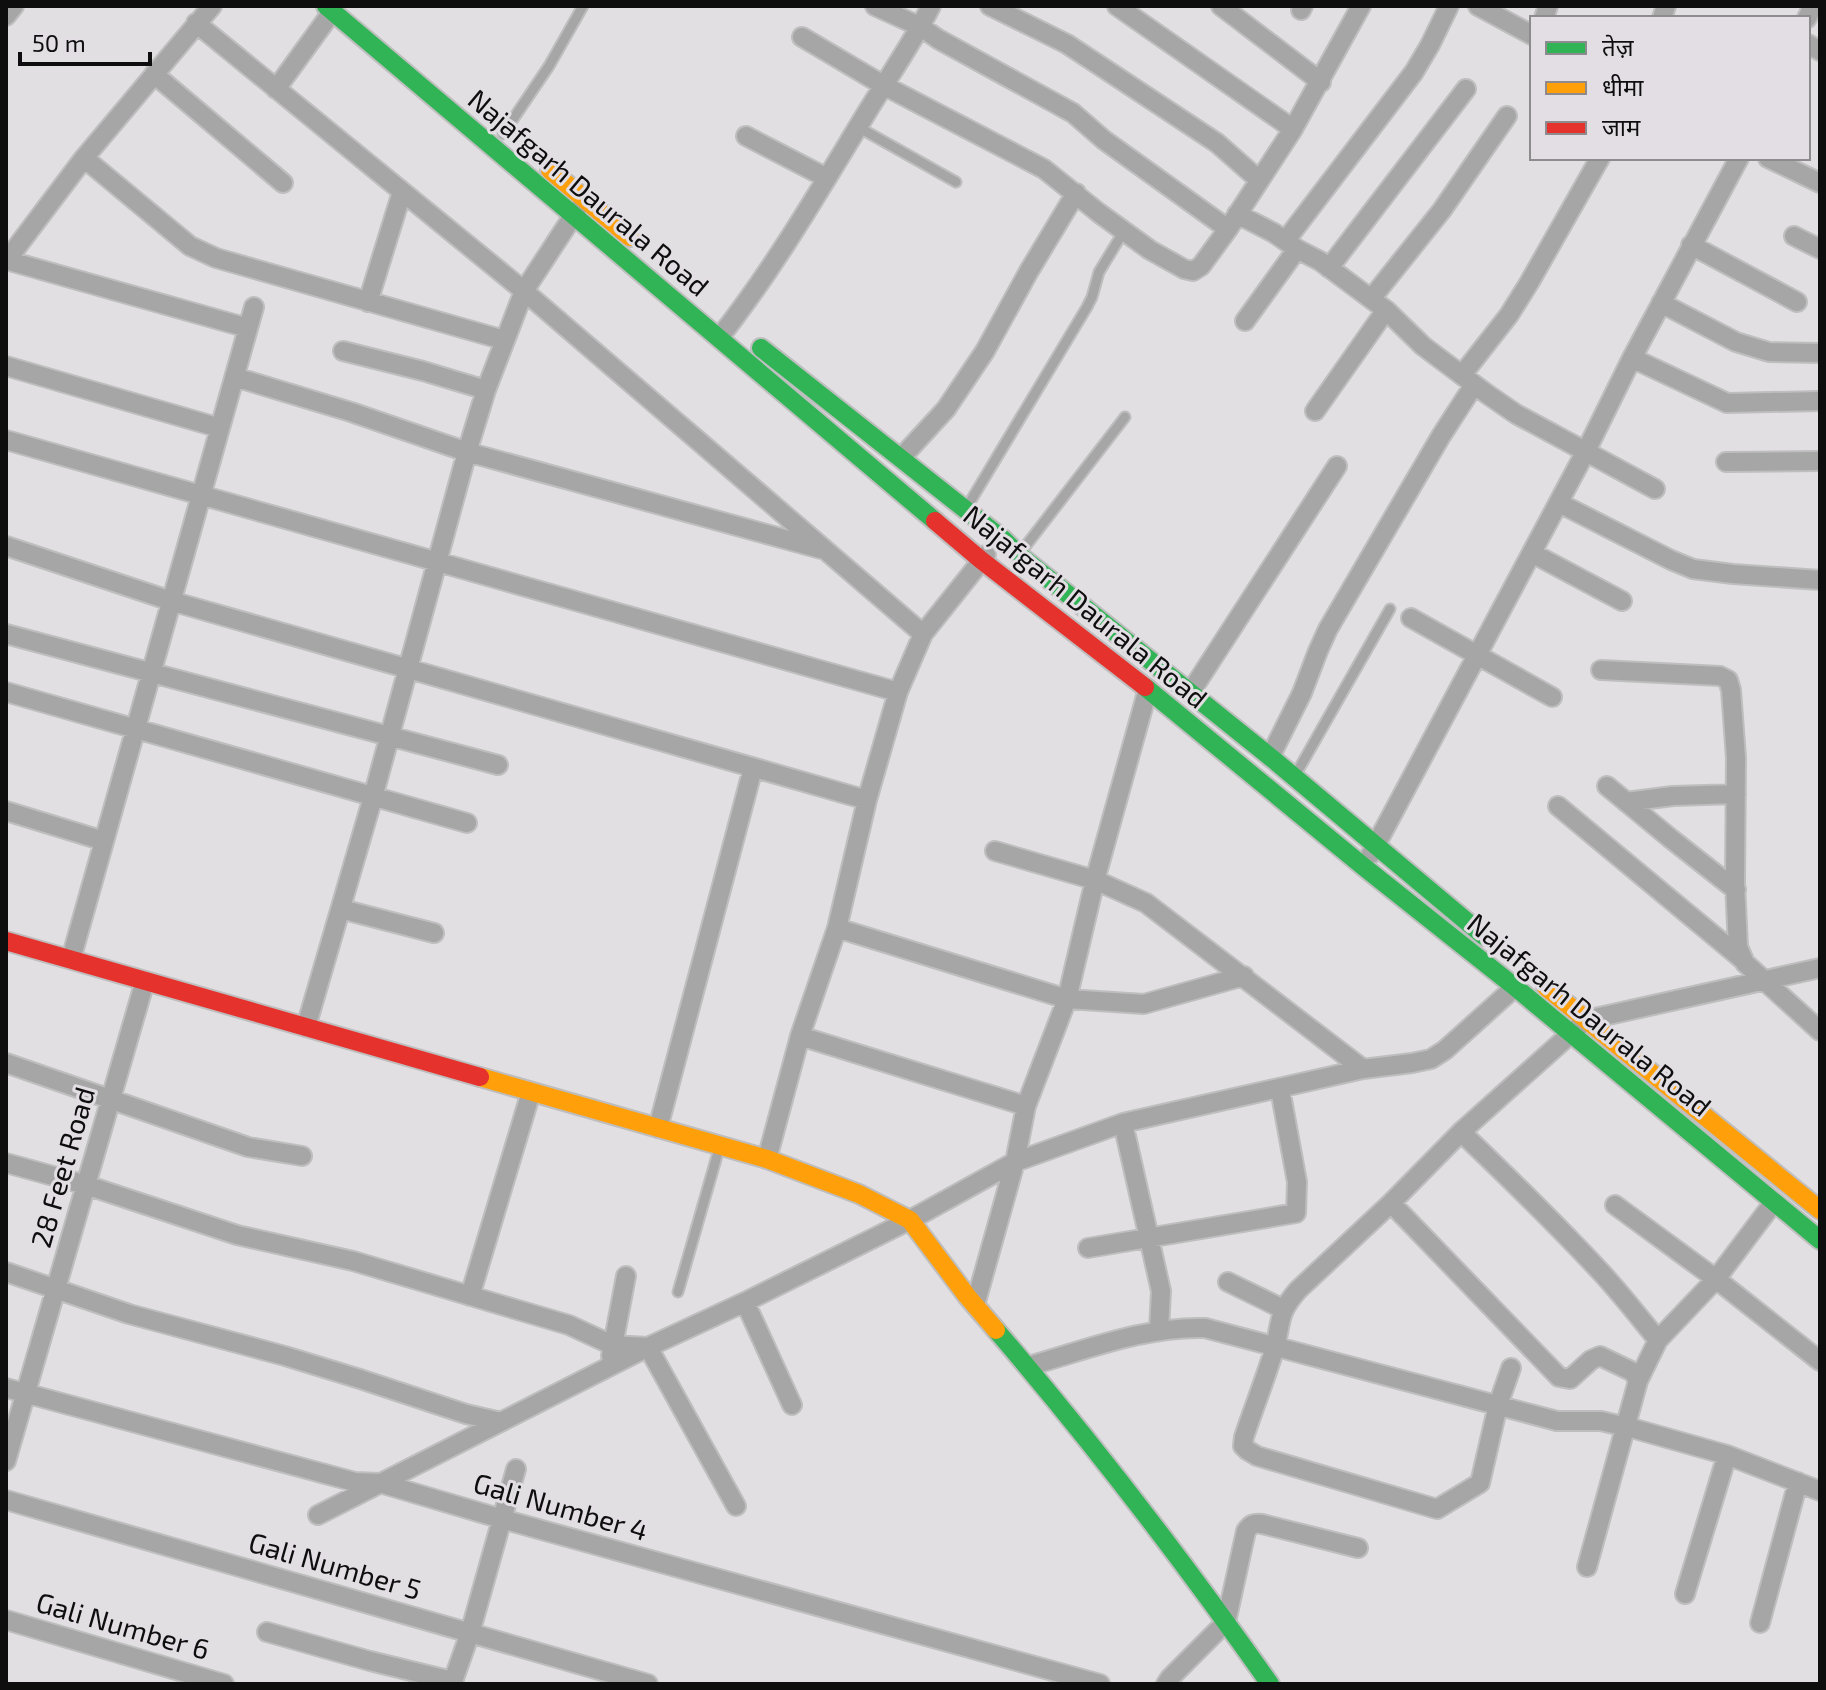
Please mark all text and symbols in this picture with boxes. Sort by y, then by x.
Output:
scale bar [20,16,150,66]
legend [1530,16,1810,160]
text: 50 m [32,28,86,57]
text: तेज़ [1602,32,1635,61]
text: धीमा [1602,72,1644,101]
street label: Najafgarh Daurala Road [462,81,716,303]
text: जाम [1602,112,1641,141]
street label: Najafgarh Daurala Road [957,497,1215,715]
street label: Najafgarh Daurala Road [1461,905,1719,1123]
street label: 28 Feet Road [23,1083,101,1251]
street label: Gali Number 4 [470,1465,652,1547]
street label: Gali Number 5 [245,1524,425,1606]
street label: Gali Number 6 [32,1584,214,1666]

